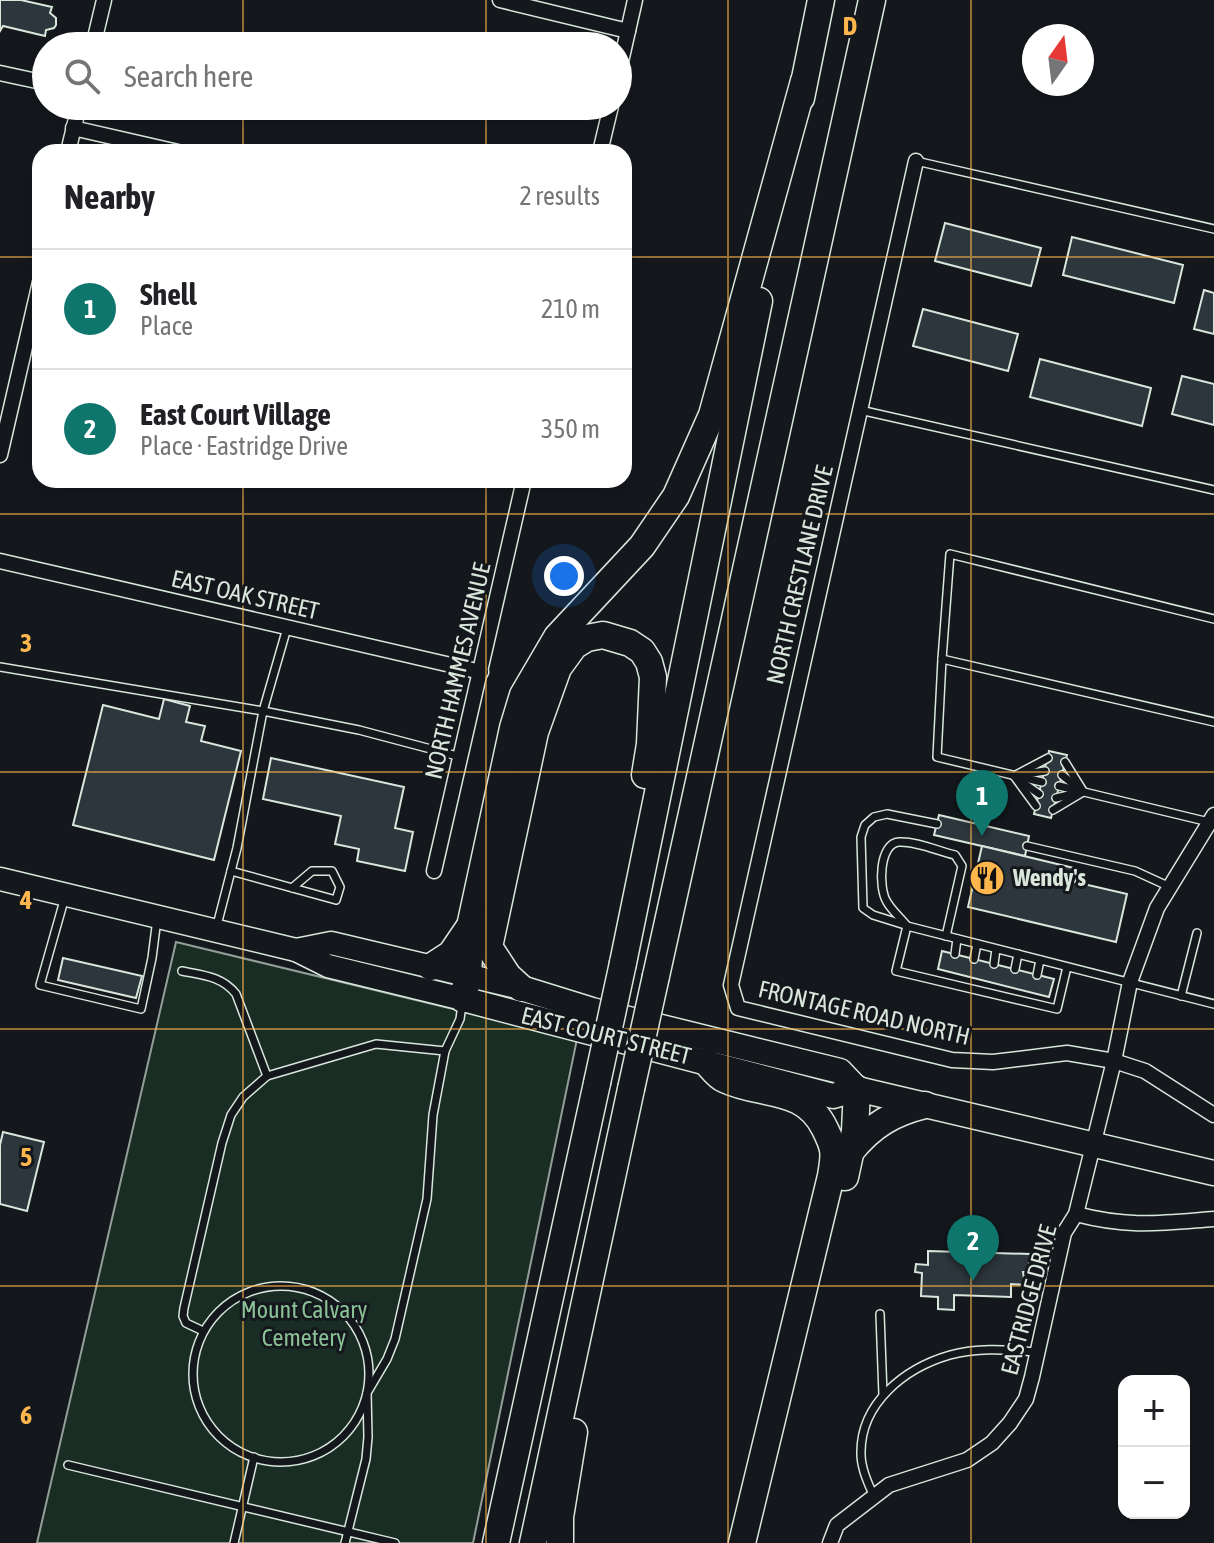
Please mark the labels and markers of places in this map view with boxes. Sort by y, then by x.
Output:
pin: 1 [956,770,1008,836]
restaurant icon: Wendy's [968,859,1006,897]
place label: Wendy's [1012,864,1086,891]
pin: 2 [947,1215,999,1281]

